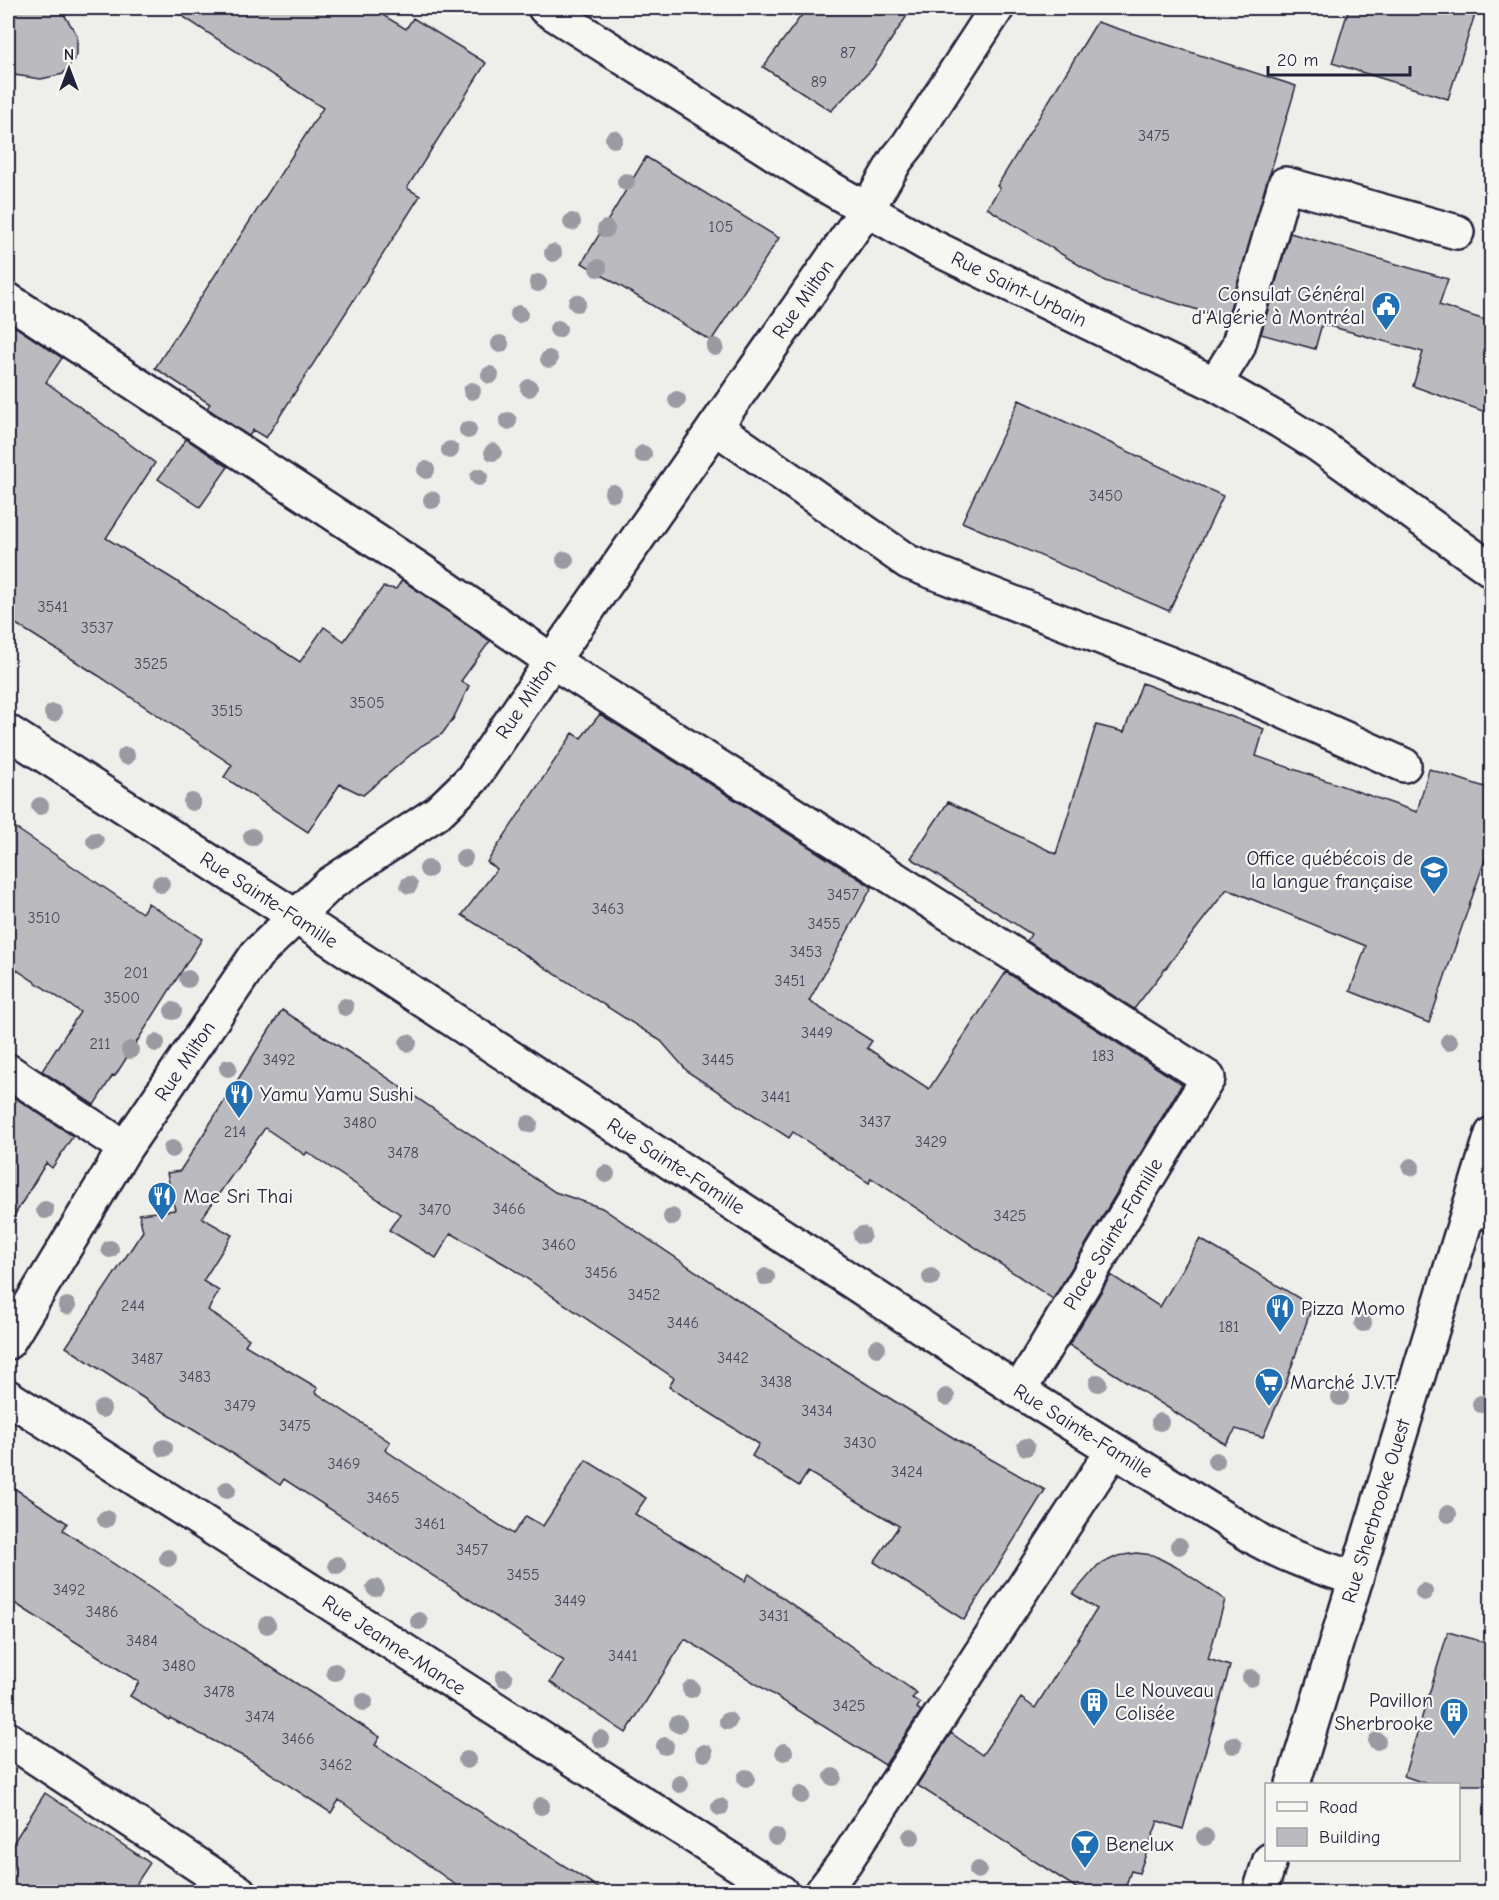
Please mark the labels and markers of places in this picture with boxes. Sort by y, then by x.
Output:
place label: Consulat Général d'Algérie à Montréal [1192,283,1365,329]
public building icon: Consulat Général d'Algérie à Montréal [1370,290,1402,332]
place label: Office québécois de la langue française [1246,847,1413,893]
school or university icon: Office québécois de la langue française [1418,854,1450,896]
restaurant icon: Yamu Yamu Sushi [223,1078,255,1120]
place label: Yamu Yamu Sushi [260,1083,414,1106]
restaurant icon: Mae Sri Thai [146,1180,178,1222]
place label: Mae Sri Thai [183,1185,293,1208]
restaurant icon: Pizza Momo [1264,1292,1296,1334]
place label: Pizza Momo [1301,1297,1405,1320]
supermarket icon: Marché J.V.T. [1253,1366,1285,1408]
place label: Marché J.V.T. [1290,1371,1397,1394]
place label: Le Nouveau Colisée [1115,1679,1214,1725]
building icon: Le Nouveau Colisée [1078,1686,1110,1728]
place label: Pavillon Sherbrooke [1335,1689,1433,1735]
building icon: Pavillon Sherbrooke [1438,1696,1470,1738]
bar icon: Benelux [1069,1828,1101,1870]
place label: Benelux [1106,1833,1174,1856]

